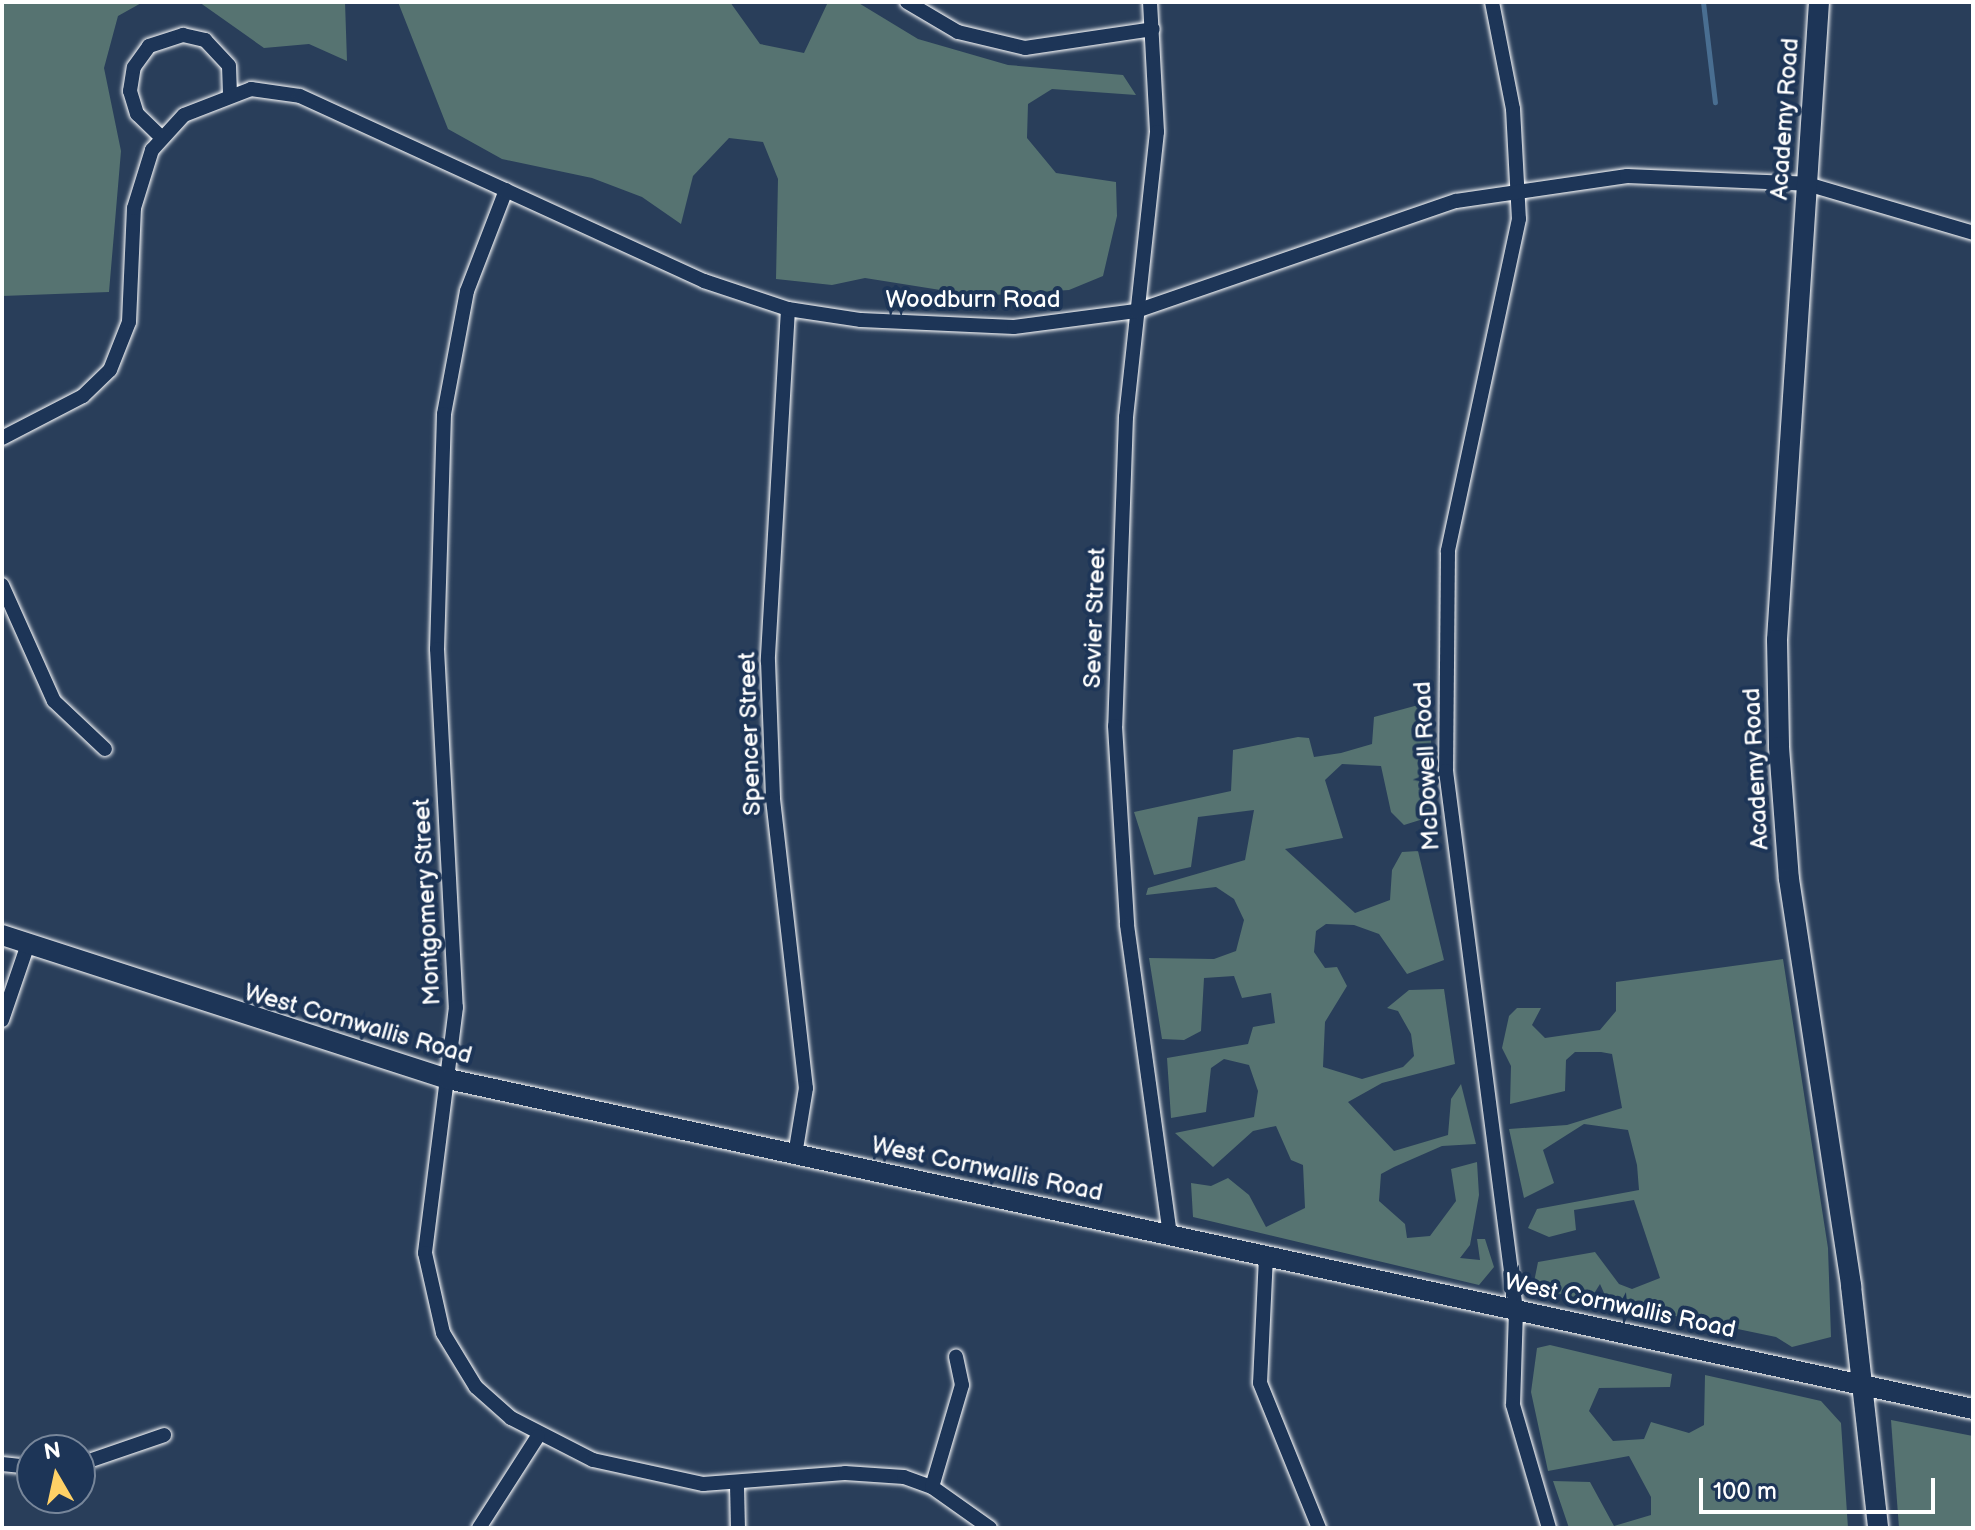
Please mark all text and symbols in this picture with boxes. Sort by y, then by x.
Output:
street label: Academy Road [1765,36,1805,202]
street label: Woodburn Road [886,286,1060,314]
street label: Sevier Street [1078,547,1112,689]
street label: Spencer Street [733,651,767,817]
street label: McDowell Road [1408,681,1446,851]
street label: Academy Road [1737,686,1775,852]
street label: Montgomery Street [407,797,447,1007]
street label: West Cornwallis Road [241,978,475,1070]
street label: West Cornwallis Road [869,1130,1105,1208]
street label: West Cornwallis Road [1502,1267,1738,1345]
north arrow [16,1434,96,1514]
text: N [42,1437,63,1466]
scale bar [1703,1462,1939,1512]
text: 100 m [1713,1477,1777,1506]

